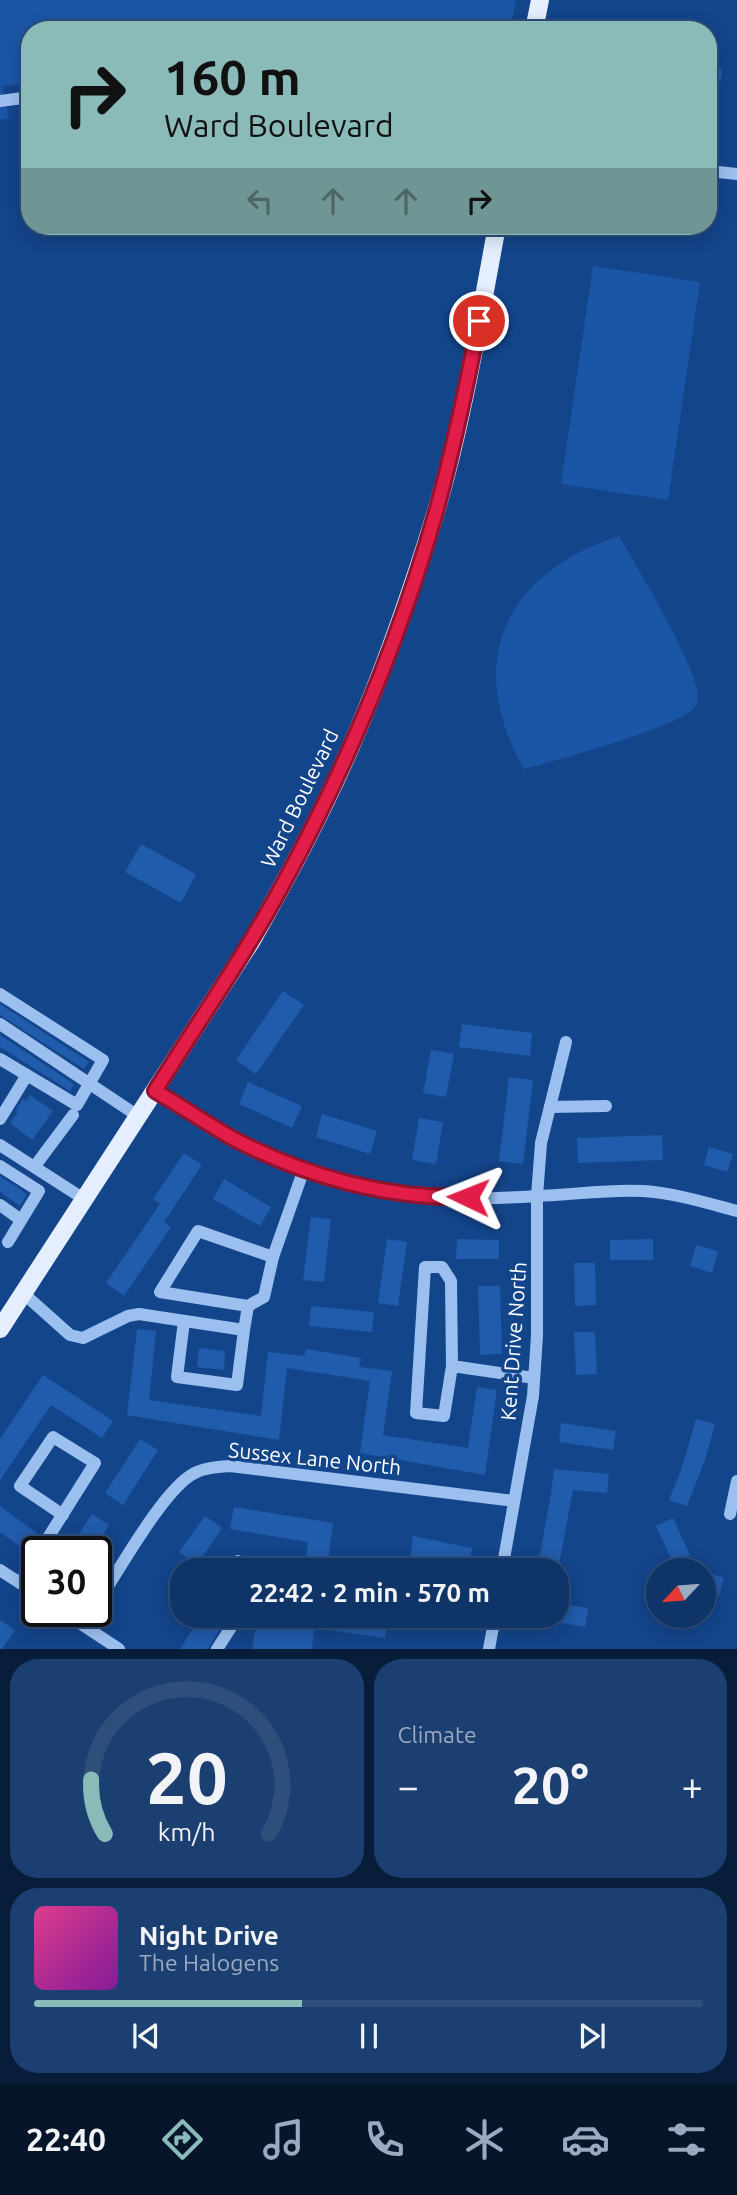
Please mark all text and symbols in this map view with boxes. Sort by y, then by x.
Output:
icon: right [49,49,140,140]
text: 160 m [164,49,301,104]
text: Ward Boulevard [164,107,394,143]
icon: left [241,182,279,220]
icon: ahead [314,182,352,220]
icon: ahead [387,182,425,220]
icon: right [460,182,498,220]
pin [449,291,509,351]
icon: arrive [460,302,498,340]
street label: Ward Boulevard [255,725,343,871]
position arrow [431,1160,505,1234]
street label: Kent Drive North [495,1261,531,1421]
street label: Sussex Lane North [227,1437,403,1479]
speed limit sign: 30 [21,1536,112,1627]
north arrow [646,1558,716,1628]
map controls [646,1558,716,1628]
text: 22:42 · 2 min · 570 m [249,1578,490,1607]
text: Climate [398,1722,477,1747]
text: 20 [146,1737,228,1819]
text: 20° [512,1756,589,1814]
text: − [398,1765,419,1807]
text: + [682,1765,703,1807]
text: km/h [158,1818,216,1846]
text: Night Drive [139,1921,279,1950]
text: The Halogens [139,1950,279,1975]
icon: previous [127,2017,165,2055]
icon: pause [350,2017,388,2055]
icon: next [573,2017,611,2055]
icon: directions [158,2115,207,2164]
icon: music [259,2115,308,2164]
icon: phone [360,2115,409,2164]
icon: climate [460,2115,509,2164]
icon: car [561,2115,610,2164]
icon: filters [662,2115,711,2164]
text: 22:40 [26,2121,106,2157]

